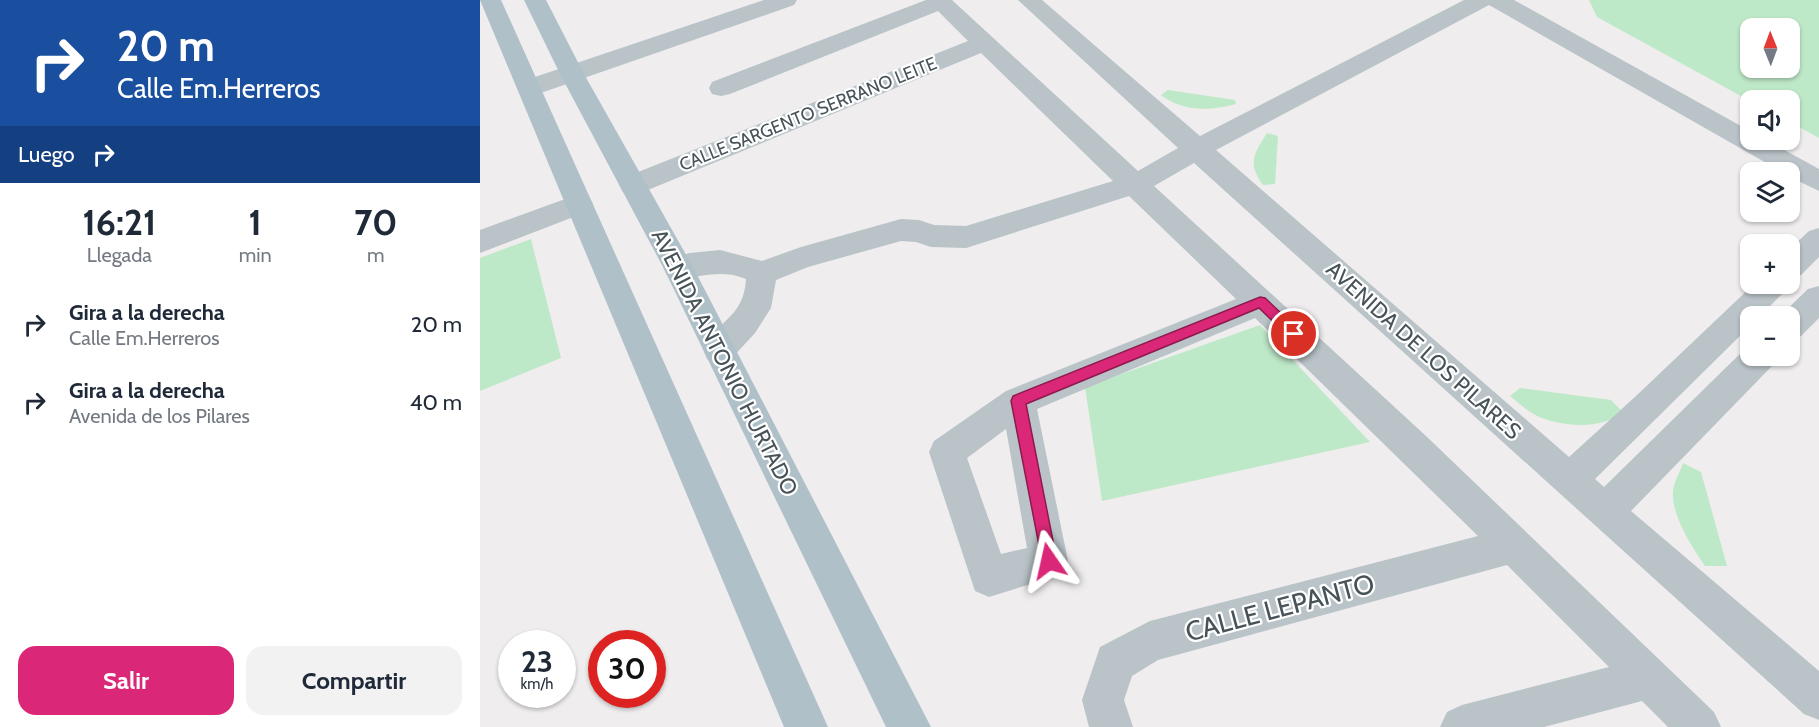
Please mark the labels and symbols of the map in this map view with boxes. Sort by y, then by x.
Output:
north arrow [1740,18,1800,78]
street label: CALLE SARGENTO SERRANO LEITE [676,52,940,176]
street label: AVENIDA ANTONIO HURTADO [646,225,804,500]
street label: AVENIDA DE LOS PILARES [1321,256,1527,445]
pin [1268,308,1319,359]
position arrow [1017,529,1081,593]
street label: CALLE LEPANTO [1182,566,1378,649]
speed limit sign: 30 [588,630,666,708]

